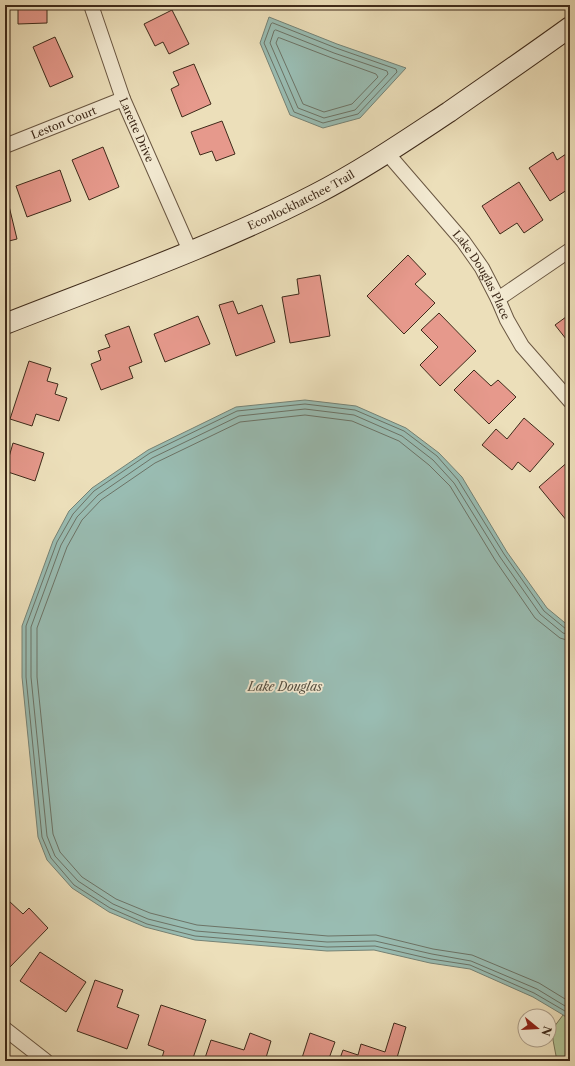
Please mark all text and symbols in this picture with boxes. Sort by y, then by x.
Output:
street label: Larette Drive [116,95,157,164]
street label: Leston Court [29,103,98,142]
street label: Econlockhatchee Trail [245,167,358,233]
street label: Lake Douglas Place [450,227,513,322]
water label: Lake Douglas [247,679,323,694]
north arrow [517,1008,557,1048]
text: N [538,1024,555,1038]

